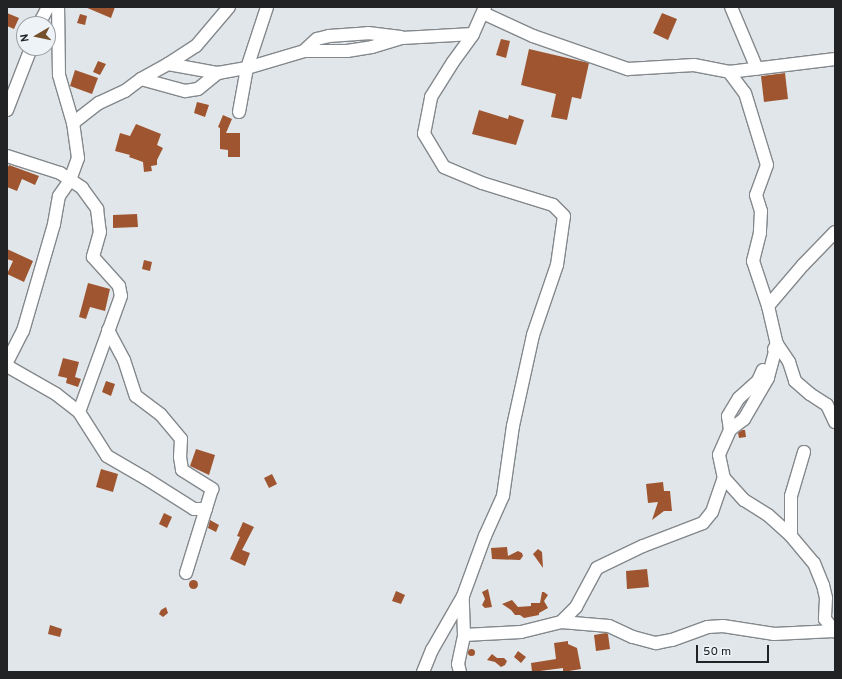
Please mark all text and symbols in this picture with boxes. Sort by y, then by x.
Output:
north arrow [16,16,56,56]
text: N [18,33,33,43]
scale bar [698,637,771,663]
text: 50 m [703,644,731,660]

